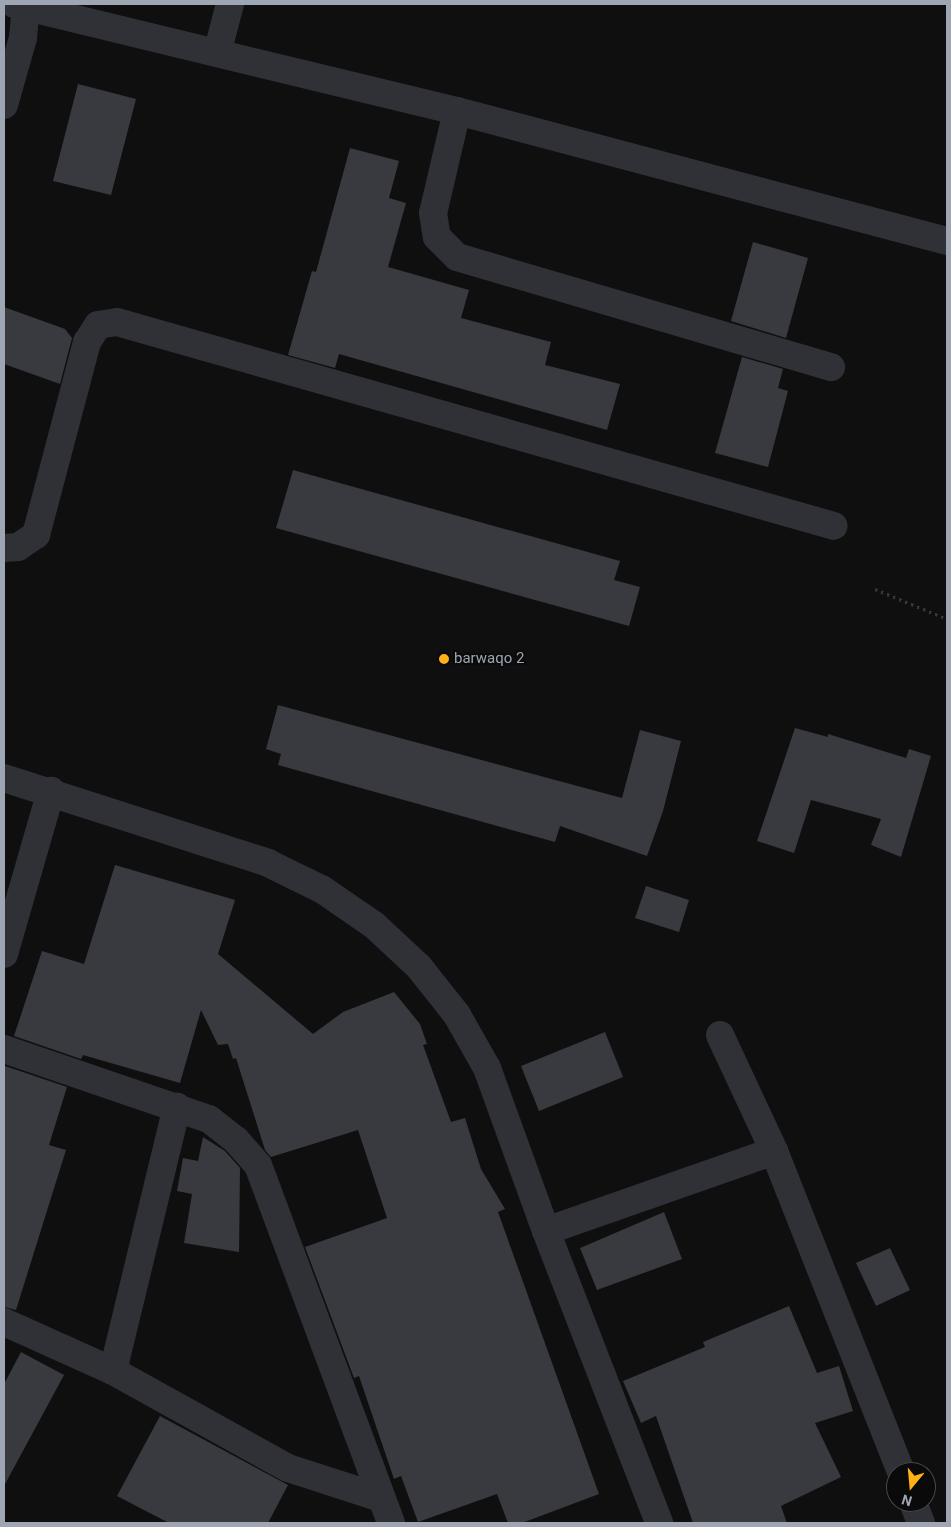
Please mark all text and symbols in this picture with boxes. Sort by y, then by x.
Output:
place label: barwaqo 2 [454,650,524,668]
marker: barwaqo 2 [438,653,450,665]
north arrow [886,1462,936,1512]
text: N [900,1491,914,1509]

